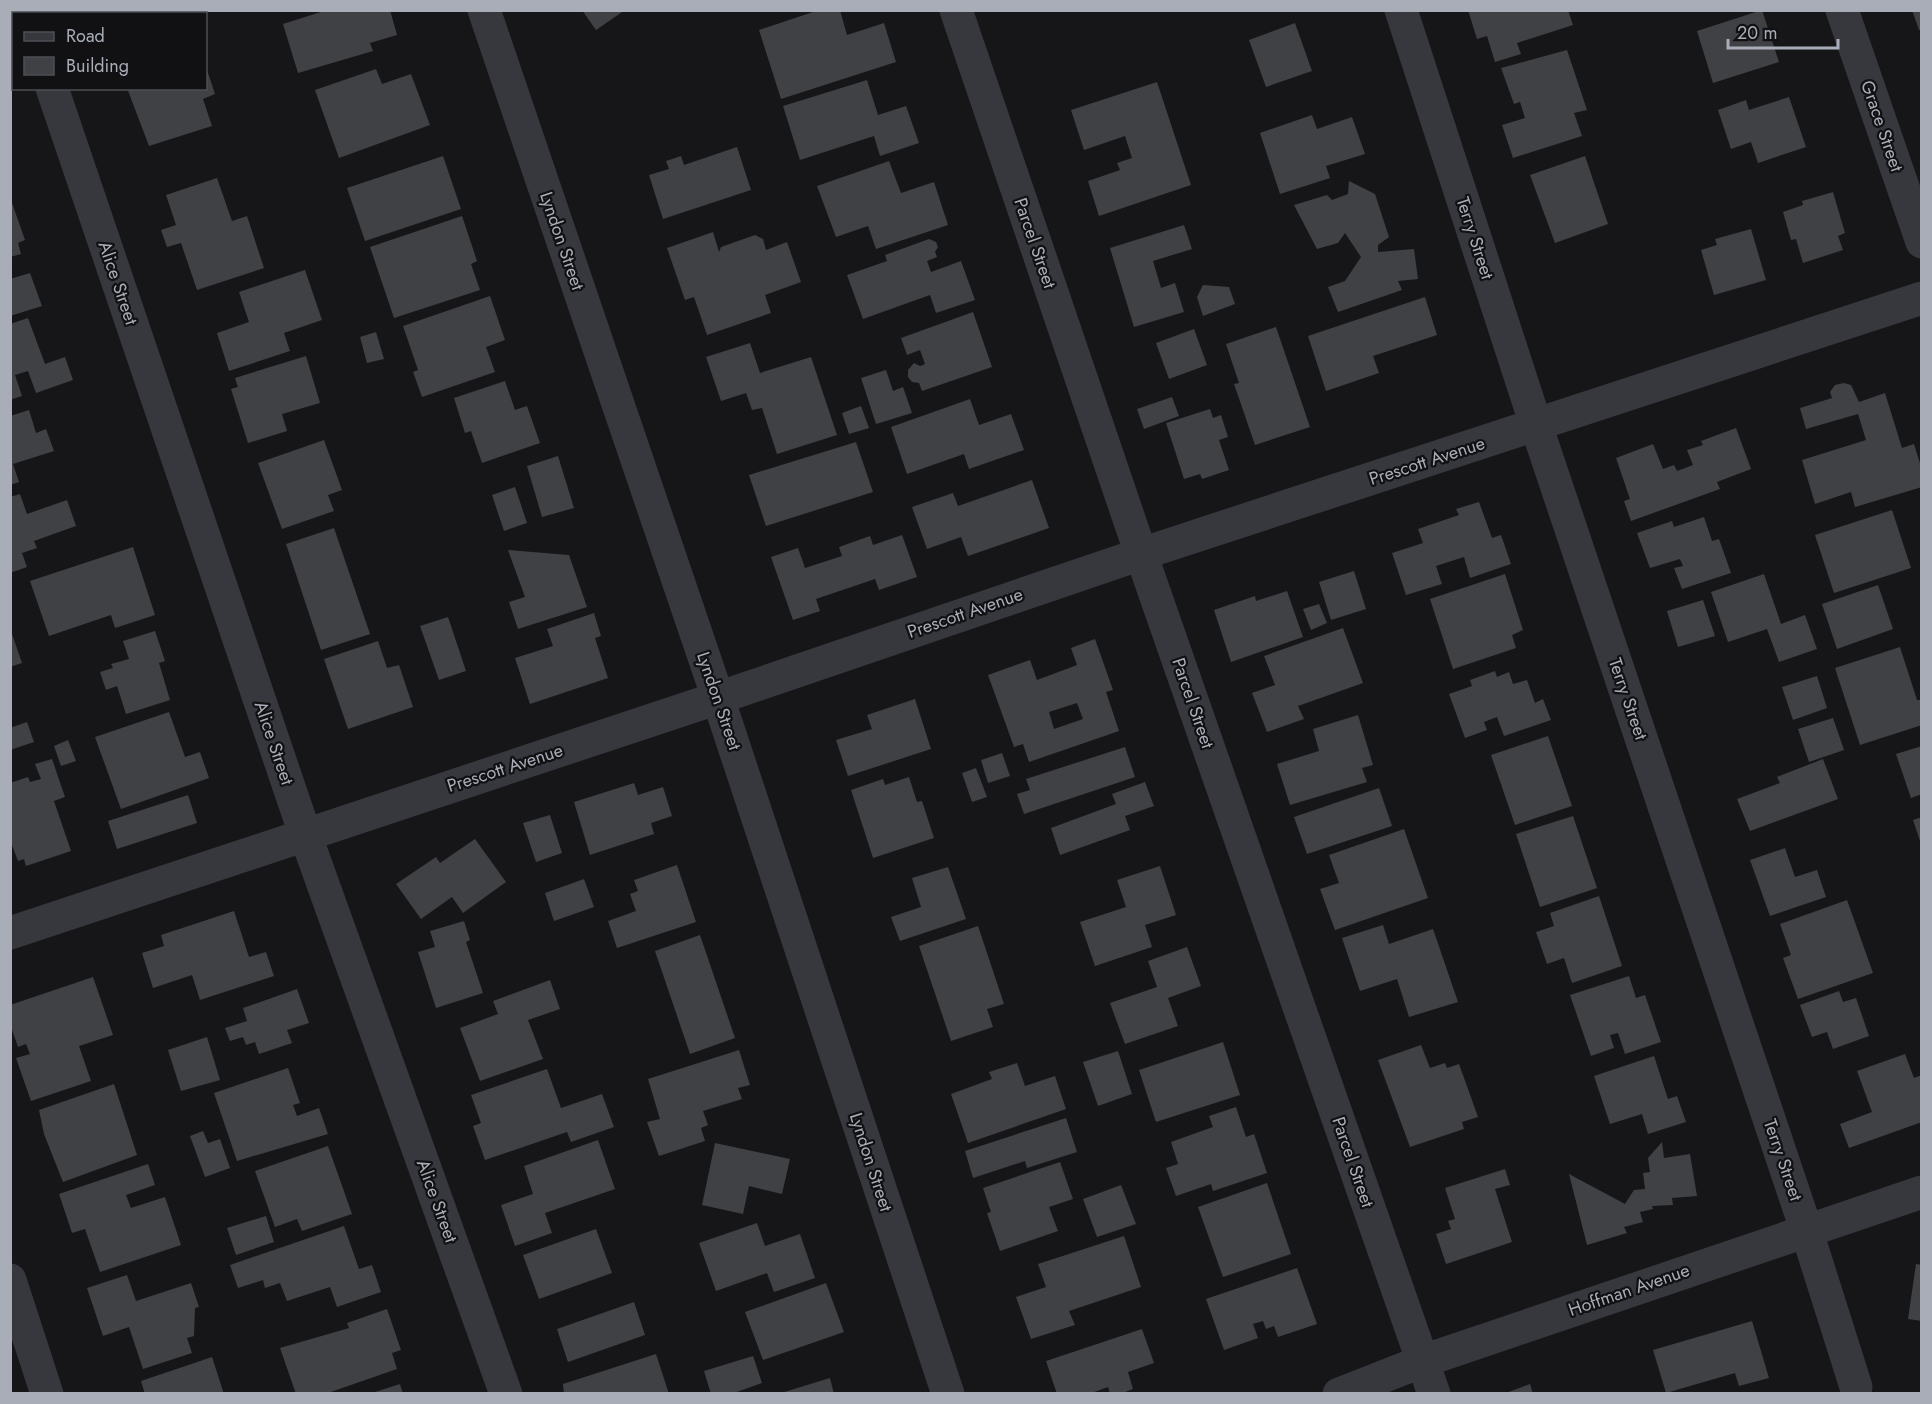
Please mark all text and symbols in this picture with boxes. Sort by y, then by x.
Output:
legend [12,12,207,90]
scale bar [1728,12,1838,50]
text: 20 m [1737,20,1777,46]
text: Road [66,23,105,49]
text: Building [66,53,129,79]
street label: Grace Street [1854,77,1910,176]
street label: Lyndon Street [533,188,591,294]
street label: Parcel Street [1007,194,1063,292]
street label: Terry Street [1450,194,1501,283]
street label: Alice Street [92,238,145,329]
street label: Prescott Avenue [1366,430,1488,492]
street label: Prescott Avenue [904,581,1026,645]
street label: Lyndon Street [690,648,748,754]
street label: Parcel Street [1165,654,1221,752]
street label: Terry Street [1602,655,1654,744]
street label: Alice Street [248,698,301,789]
street label: Prescott Avenue [444,737,566,799]
street label: Lyndon Street [843,1109,899,1215]
street label: Parcel Street [1325,1113,1381,1211]
street label: Terry Street [1757,1116,1809,1205]
street label: Alice Street [410,1156,464,1247]
street label: Hoffman Avenue [1565,1257,1693,1323]

